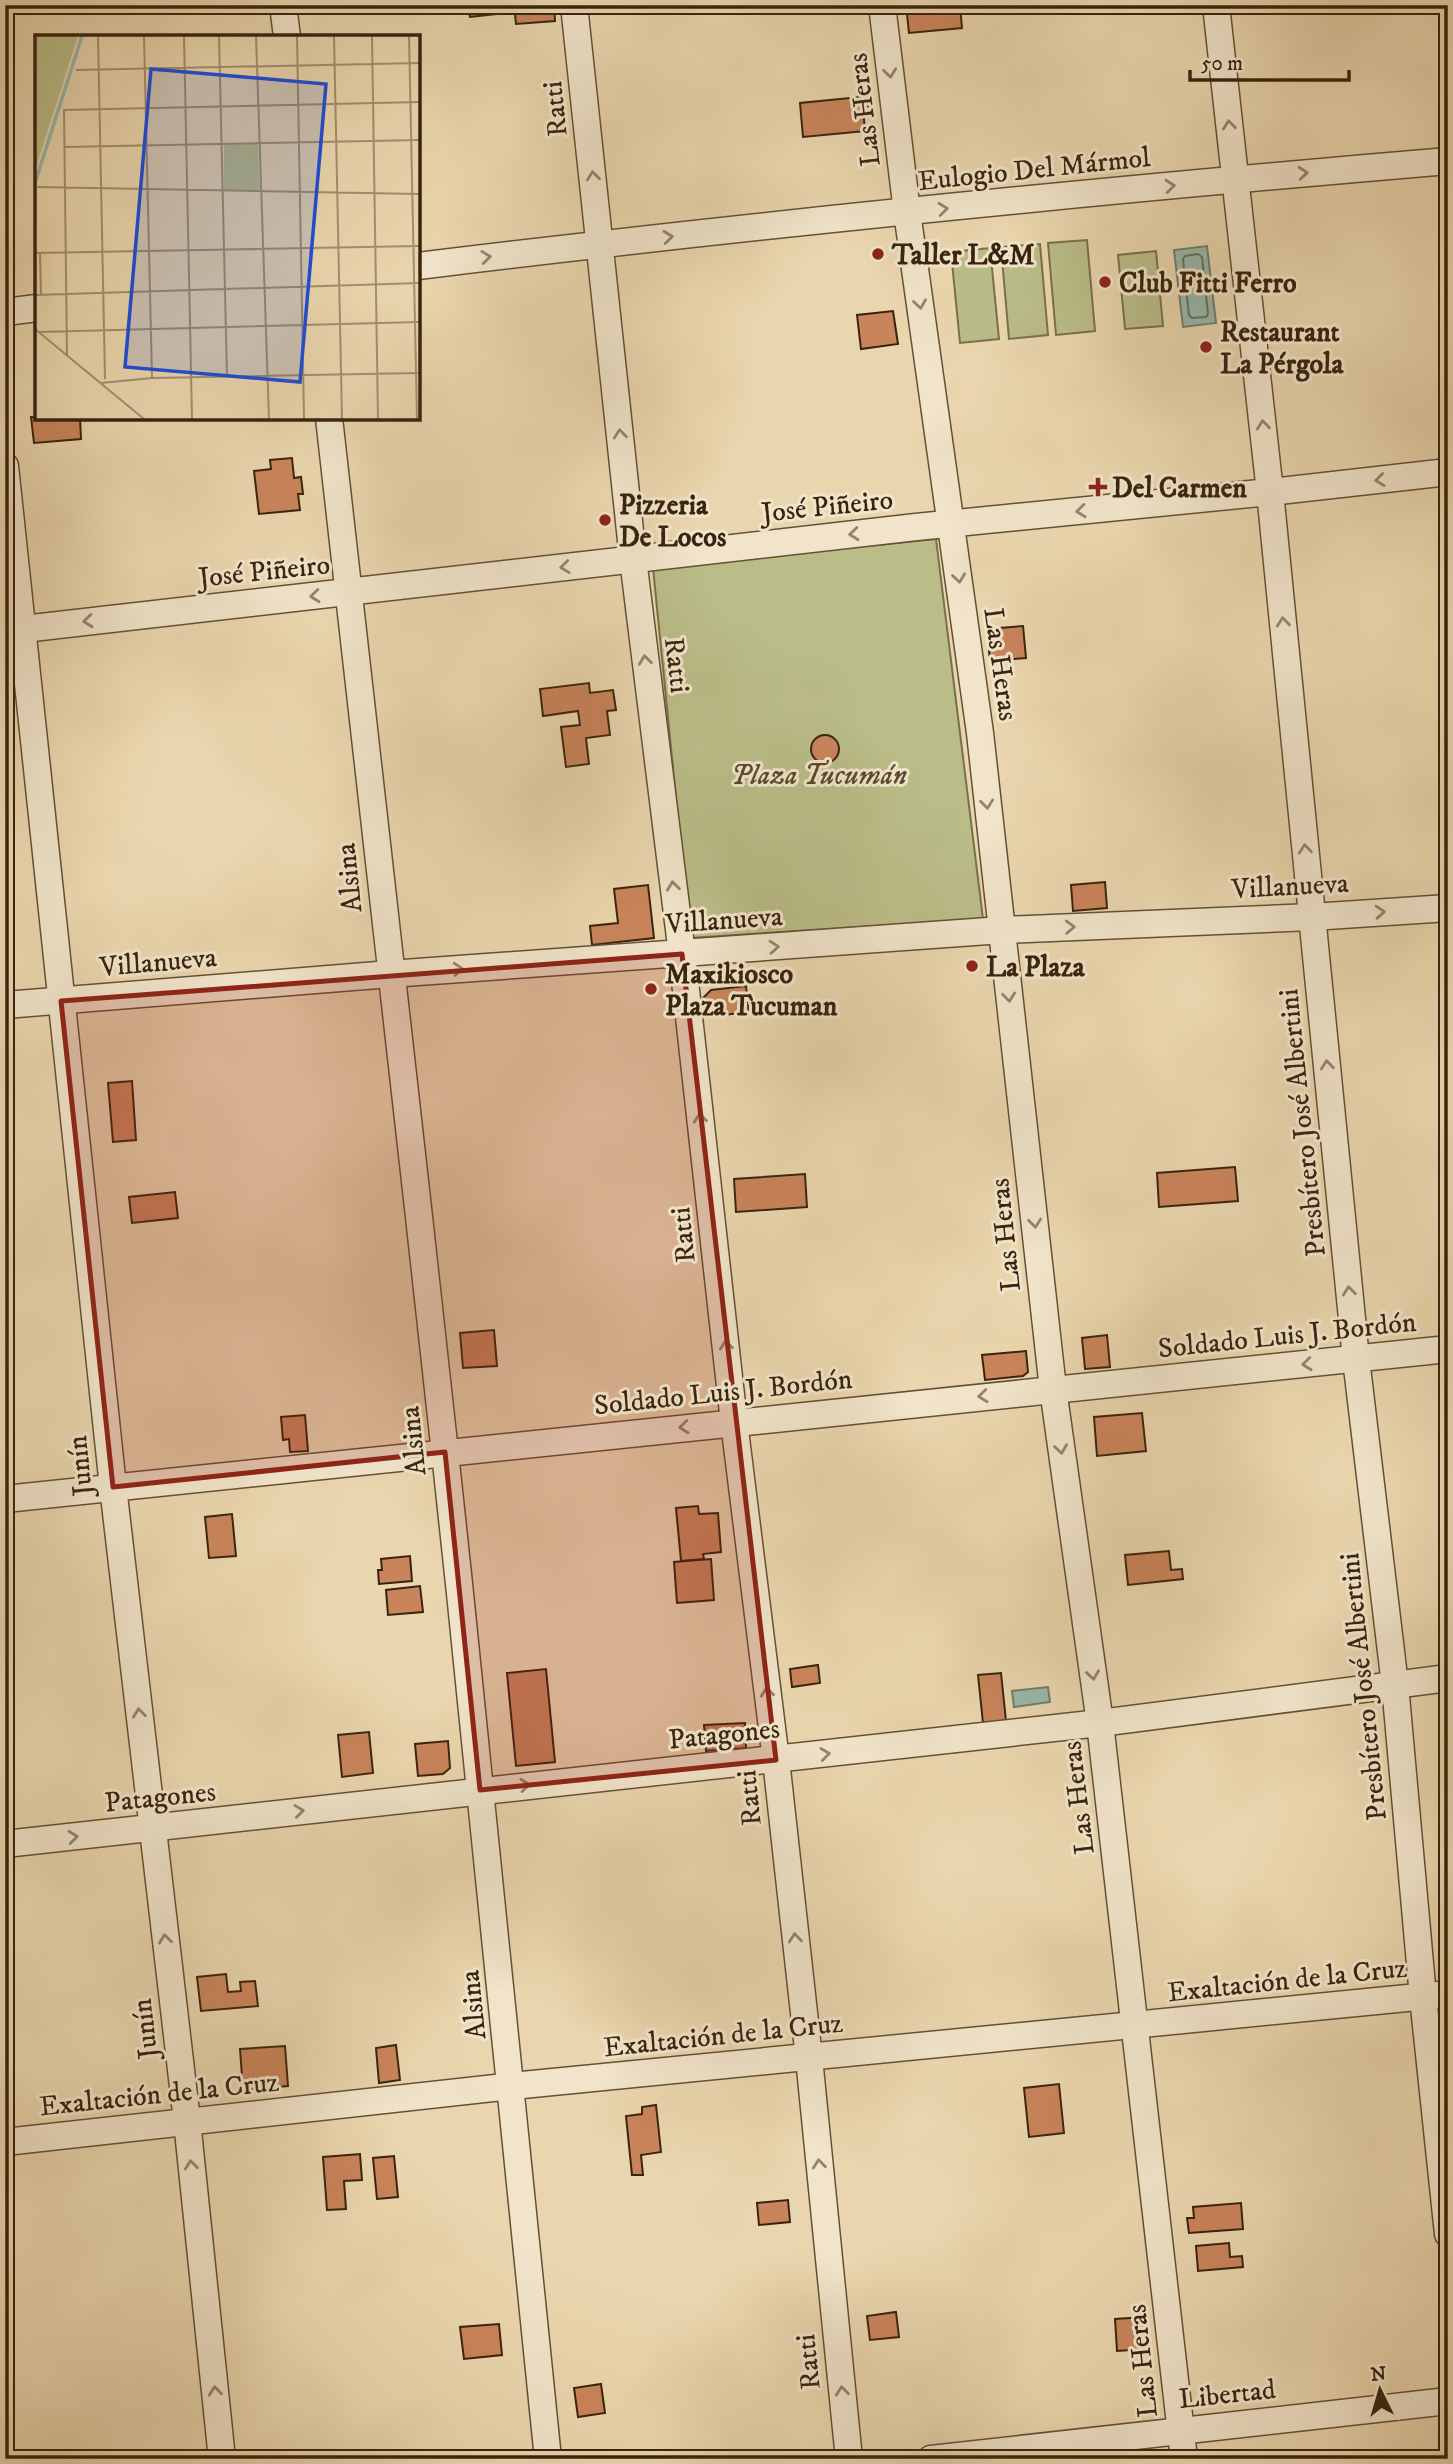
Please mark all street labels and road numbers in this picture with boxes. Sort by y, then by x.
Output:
street label: Las Heras [840,51,889,168]
street label: Ratti [535,79,576,138]
street label: Eulogio Del Mármol [916,140,1153,199]
street label: José Piñeiro [757,482,895,531]
street label: José Piñeiro [194,547,332,596]
street label: Las Heras [975,605,1026,723]
street label: Ratti [656,635,697,695]
street label: Alsina [328,841,371,914]
street label: Villanueva [1230,866,1350,907]
street label: Villanueva [663,899,784,942]
street label: Villanueva [97,940,218,985]
street label: Presbítero José Albertini [1271,987,1334,1258]
street label: Las Heras [982,1176,1029,1293]
street label: Ratti [663,1205,704,1264]
street label: Soldado Luis J. Bordón [1156,1304,1418,1366]
street label: Soldado Luis J. Bordón [592,1361,854,1423]
street label: Alsina [392,1404,435,1477]
street label: Junín [60,1434,101,1501]
street label: Presbítero José Albertini [1332,1551,1395,1822]
street label: Patagones [667,1711,782,1758]
street label: Las Heras [1054,1739,1103,1856]
street label: Ratti [729,1768,770,1827]
street label: Patagones [103,1774,218,1821]
street label: Exaltación de la Cruz [1166,1951,1409,2010]
street label: Alsina [452,1968,495,2041]
street label: Junín [124,1996,167,2064]
street label: Exaltación de la Cruz [602,2006,845,2065]
street label: Exaltación de la Cruz [38,2065,281,2124]
street label: Las Heras [1119,2302,1166,2419]
street label: Ratti [788,2332,829,2391]
street label: Libertad [1177,2372,1277,2417]

